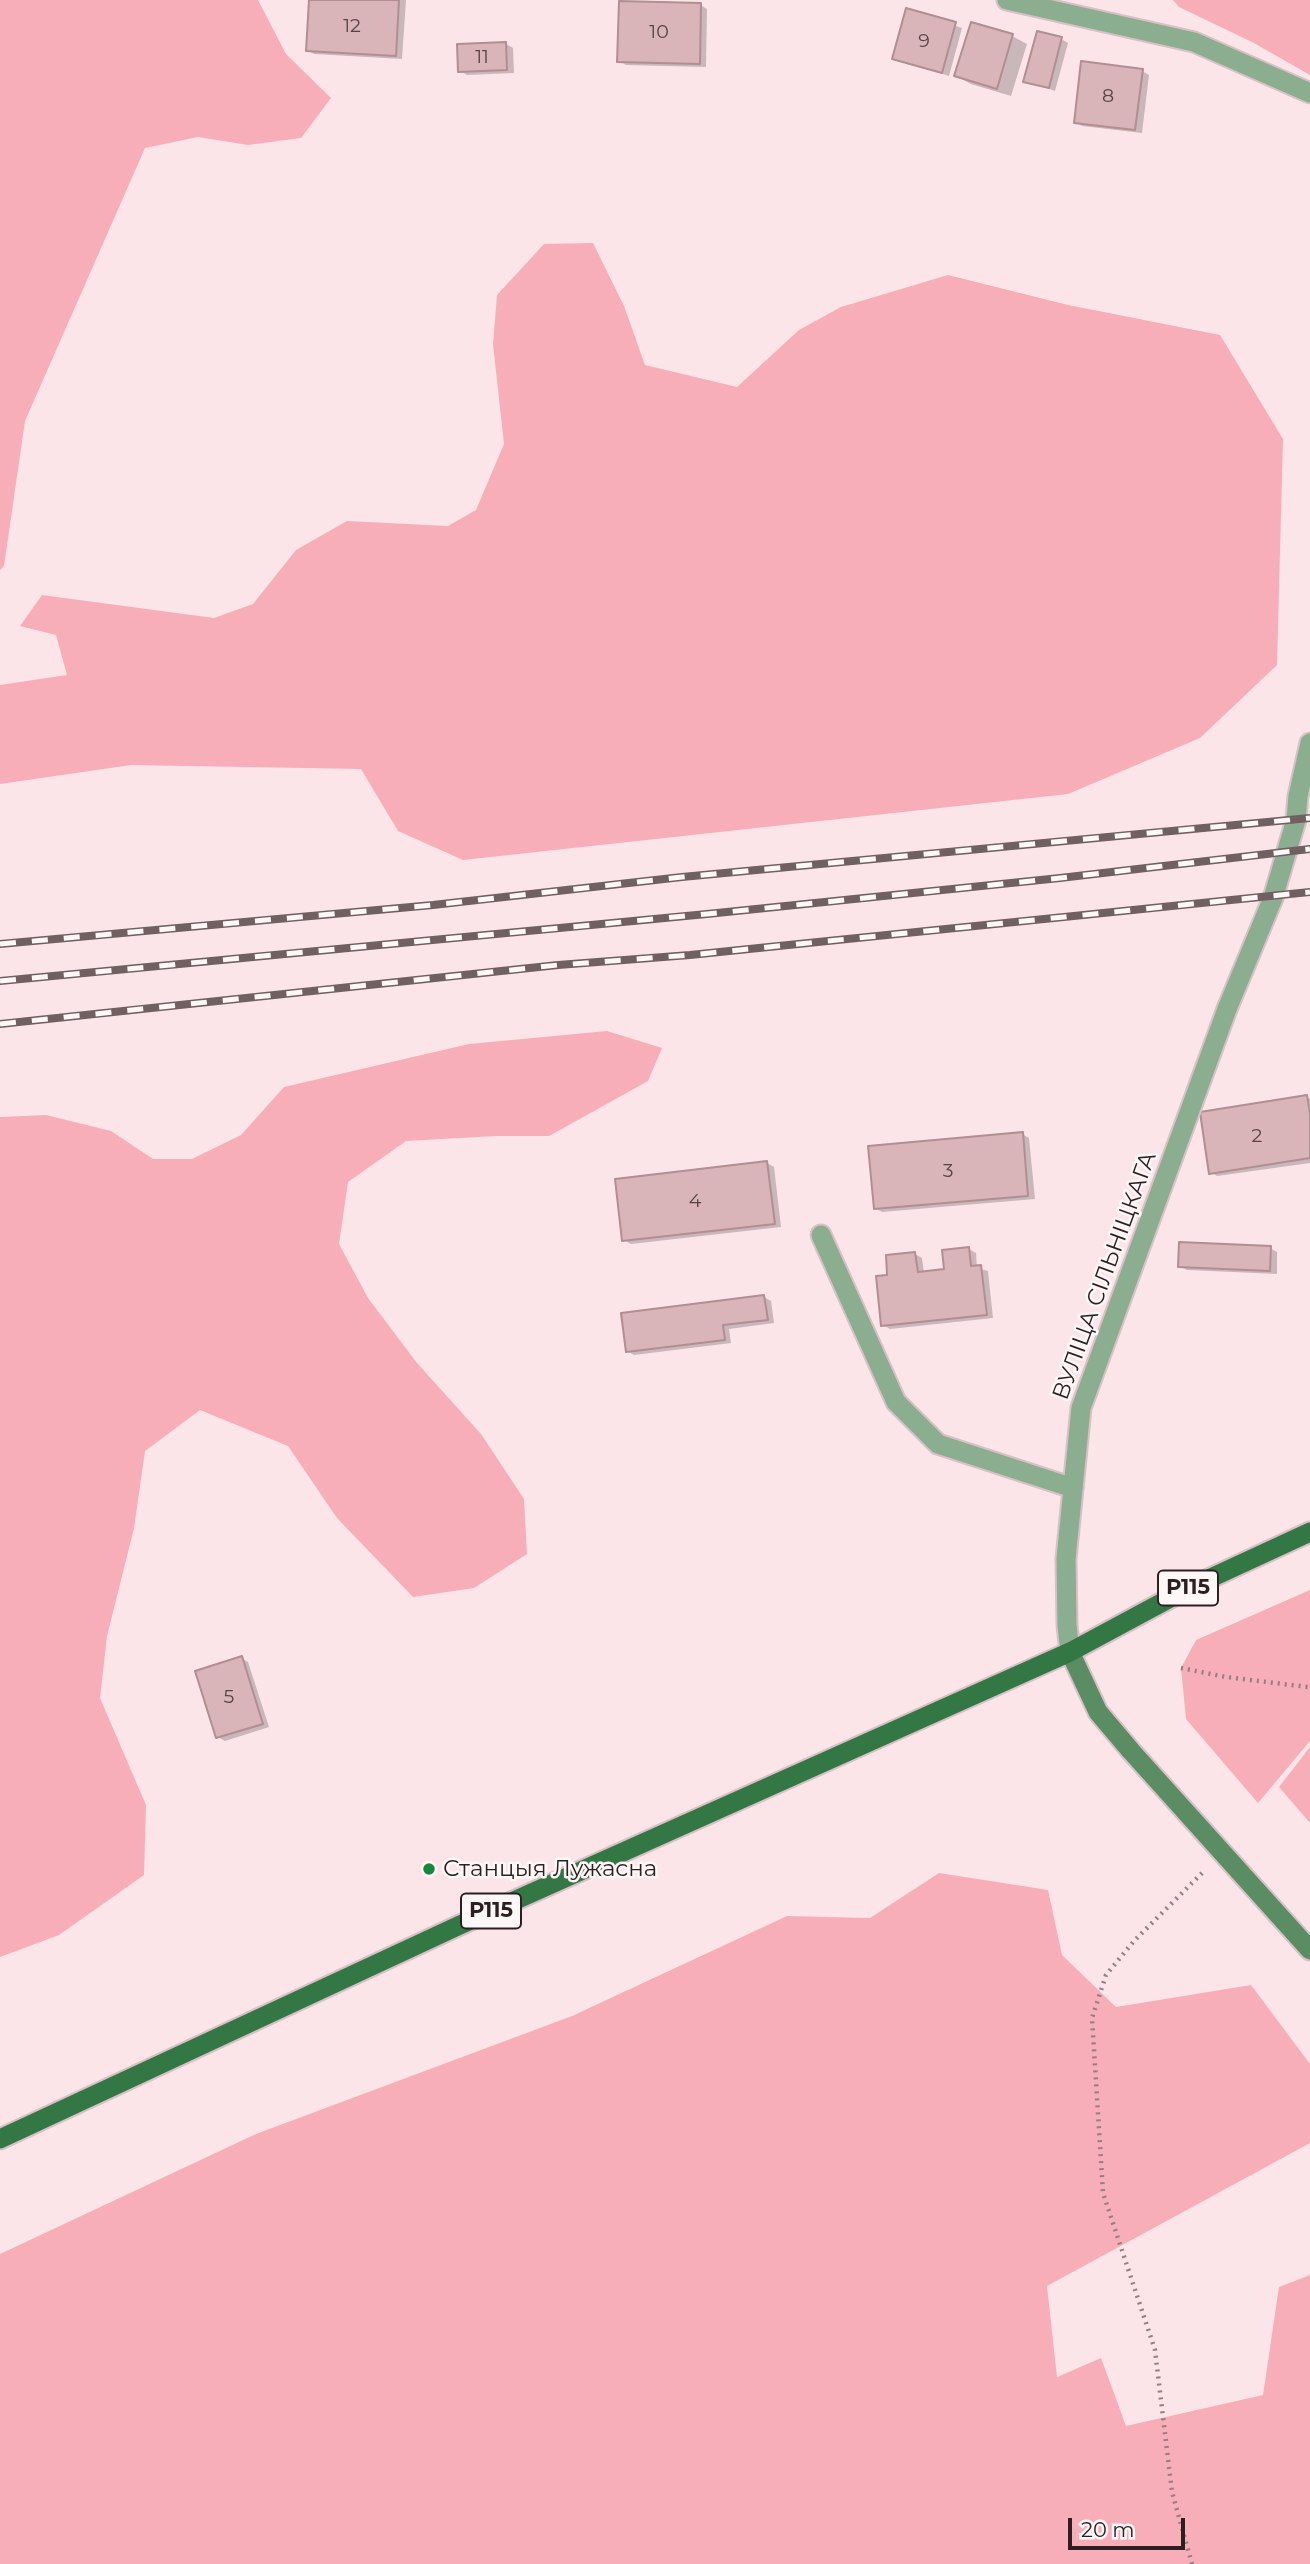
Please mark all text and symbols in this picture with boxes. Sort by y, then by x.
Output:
house number: 12 [343,15,361,37]
house number: 10 [649,21,669,43]
house number: 9 [918,30,930,52]
house number: 11 [475,46,489,68]
house number: 8 [1102,85,1114,107]
house number: 2 [1252,1125,1262,1147]
street label: ВУЛІЦА СІЛЬНІЦКАГА [1047,1148,1163,1404]
house number: 3 [943,1160,953,1182]
house number: 4 [689,1190,701,1212]
road number: Р115 [1158,1570,1218,1606]
house number: 5 [224,1686,234,1708]
place label: Станцыя Лужасна [443,1855,657,1883]
marker: Станцыя Лужасна [421,1861,437,1877]
road number: Р115 [461,1894,521,1928]
scale bar [1072,2504,1189,2548]
text: 20 m [1081,2517,1135,2542]

